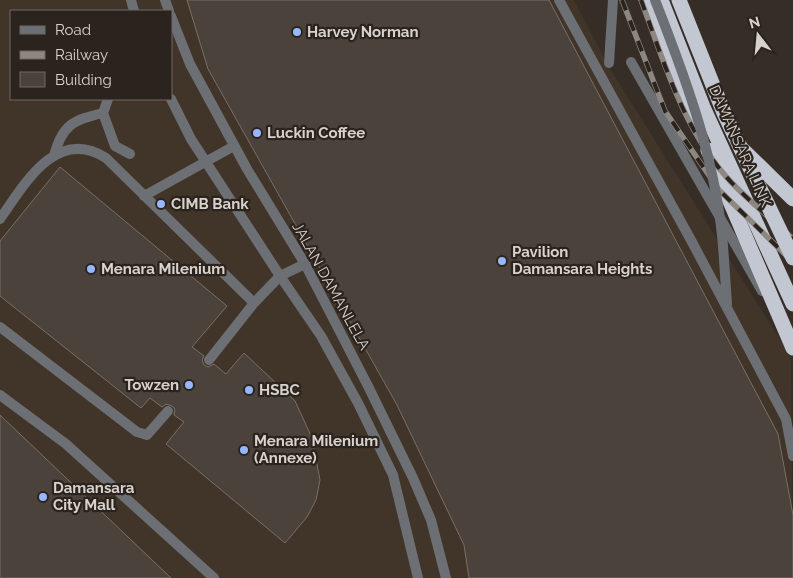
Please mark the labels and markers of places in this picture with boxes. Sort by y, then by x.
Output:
place label: Harvey Norman [307,23,419,41]
marker: Harvey Norman [291,26,303,38]
place label: Luckin Coffee [267,124,365,142]
marker: Luckin Coffee [251,127,263,139]
place label: CIMB Bank [171,195,249,213]
marker: CIMB Bank [155,198,167,210]
place label: Pavilion Damansara Heights [512,243,652,278]
marker: Pavilion Damansara Heights [496,255,508,267]
place label: Menara Milenium [101,260,225,278]
marker: Menara Milenium [85,263,97,275]
place label: Towzen [124,376,179,394]
marker: Towzen [183,379,195,391]
place label: HSBC [259,381,300,399]
marker: HSBC [243,384,255,396]
place label: Menara Milenium (Annexe) [254,432,378,467]
marker: Menara Milenium (Annexe) [238,444,250,456]
place label: Damansara City Mall [53,479,135,514]
marker: Damansara City Mall [37,491,49,503]

